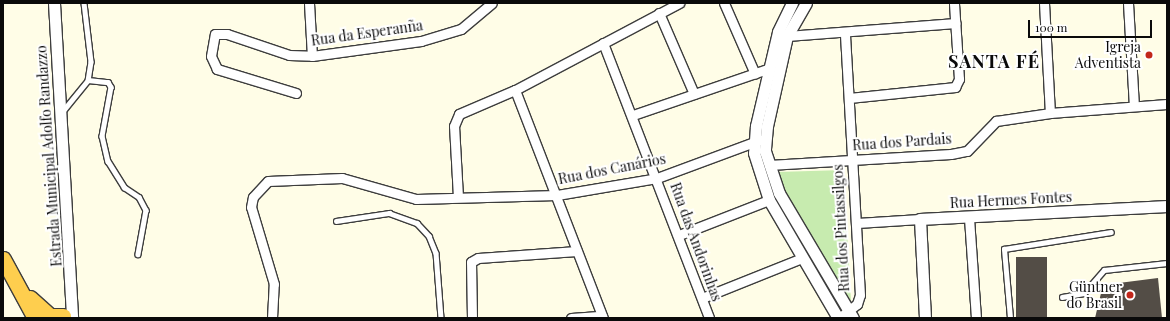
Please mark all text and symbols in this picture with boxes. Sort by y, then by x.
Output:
scale bar [1030,12,1154,38]
street label: Rua da Esperanña [310,17,424,49]
text: 100 m [1035,19,1067,35]
place label: Igreja Adventista [1075,39,1141,72]
street label: Estrada Municipal Adolfo Randazzo [33,45,65,267]
district label: SANTA FÉ [948,50,1040,72]
marker: Igreja Adventista [1144,50,1154,60]
street label: Rua dos Pardais [852,130,952,154]
street label: Rua dos Canários [557,150,667,188]
street label: Rua dos Pintassilgos [829,164,853,292]
street label: Rua das Andorinhas [667,180,725,304]
street label: Rua Hermes Fontes [949,188,1073,212]
place label: Güntner do Brasil [1066,279,1122,312]
marker: Güntner do Brasil [1125,290,1135,300]

